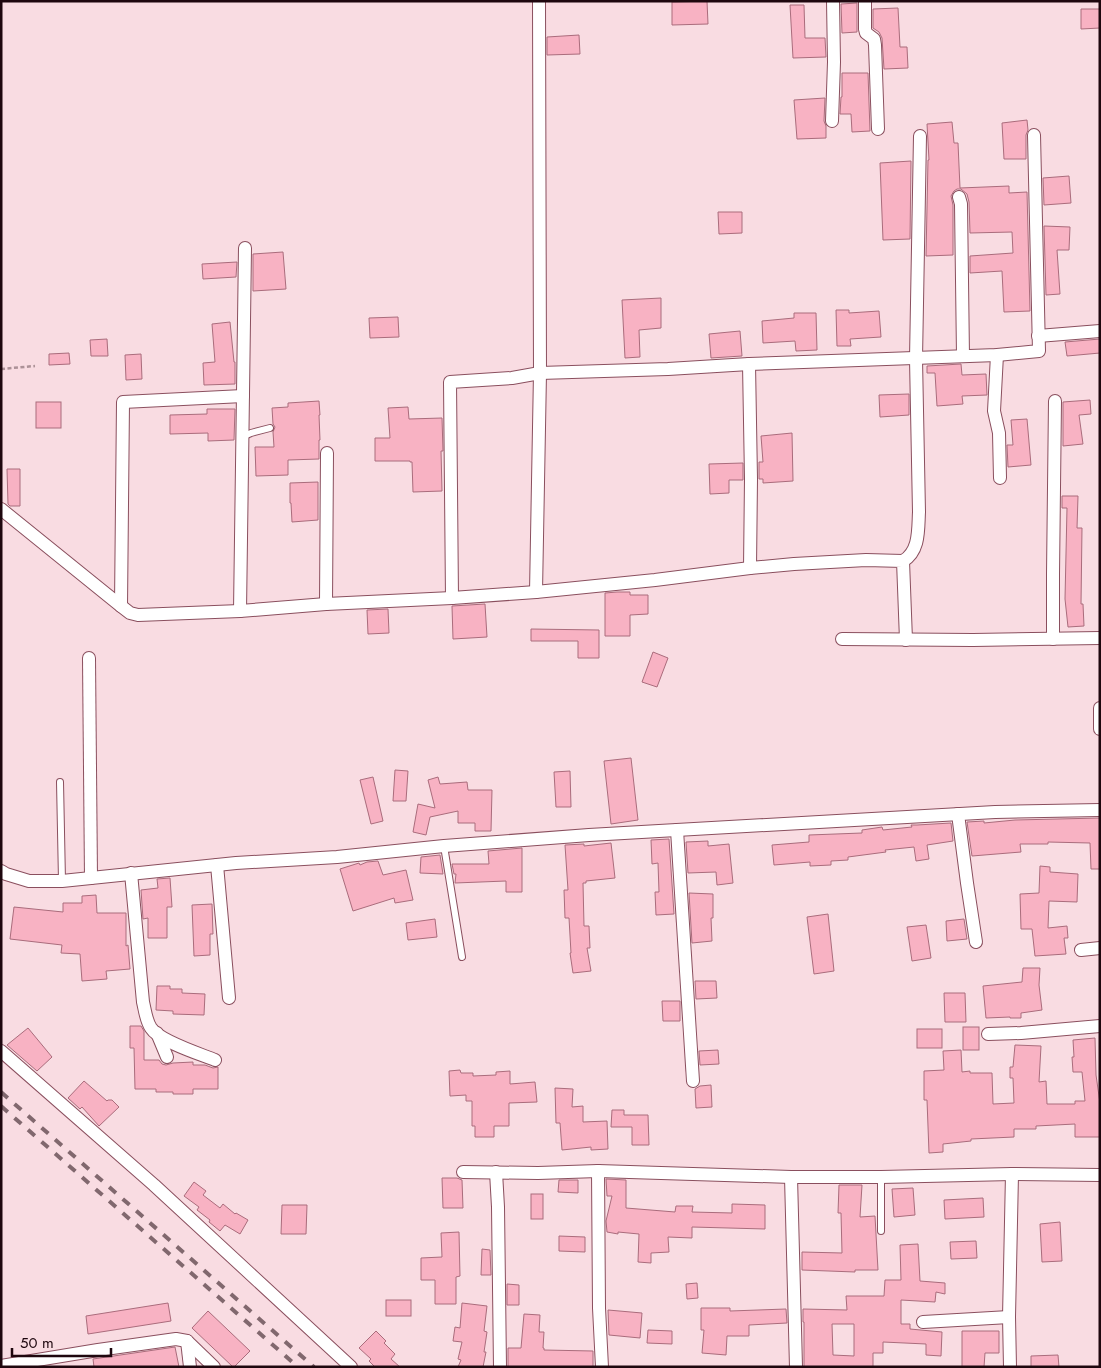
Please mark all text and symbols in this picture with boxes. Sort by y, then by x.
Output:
scale bar [12,1326,111,1358]
text: 50 m [20,1332,54,1354]

